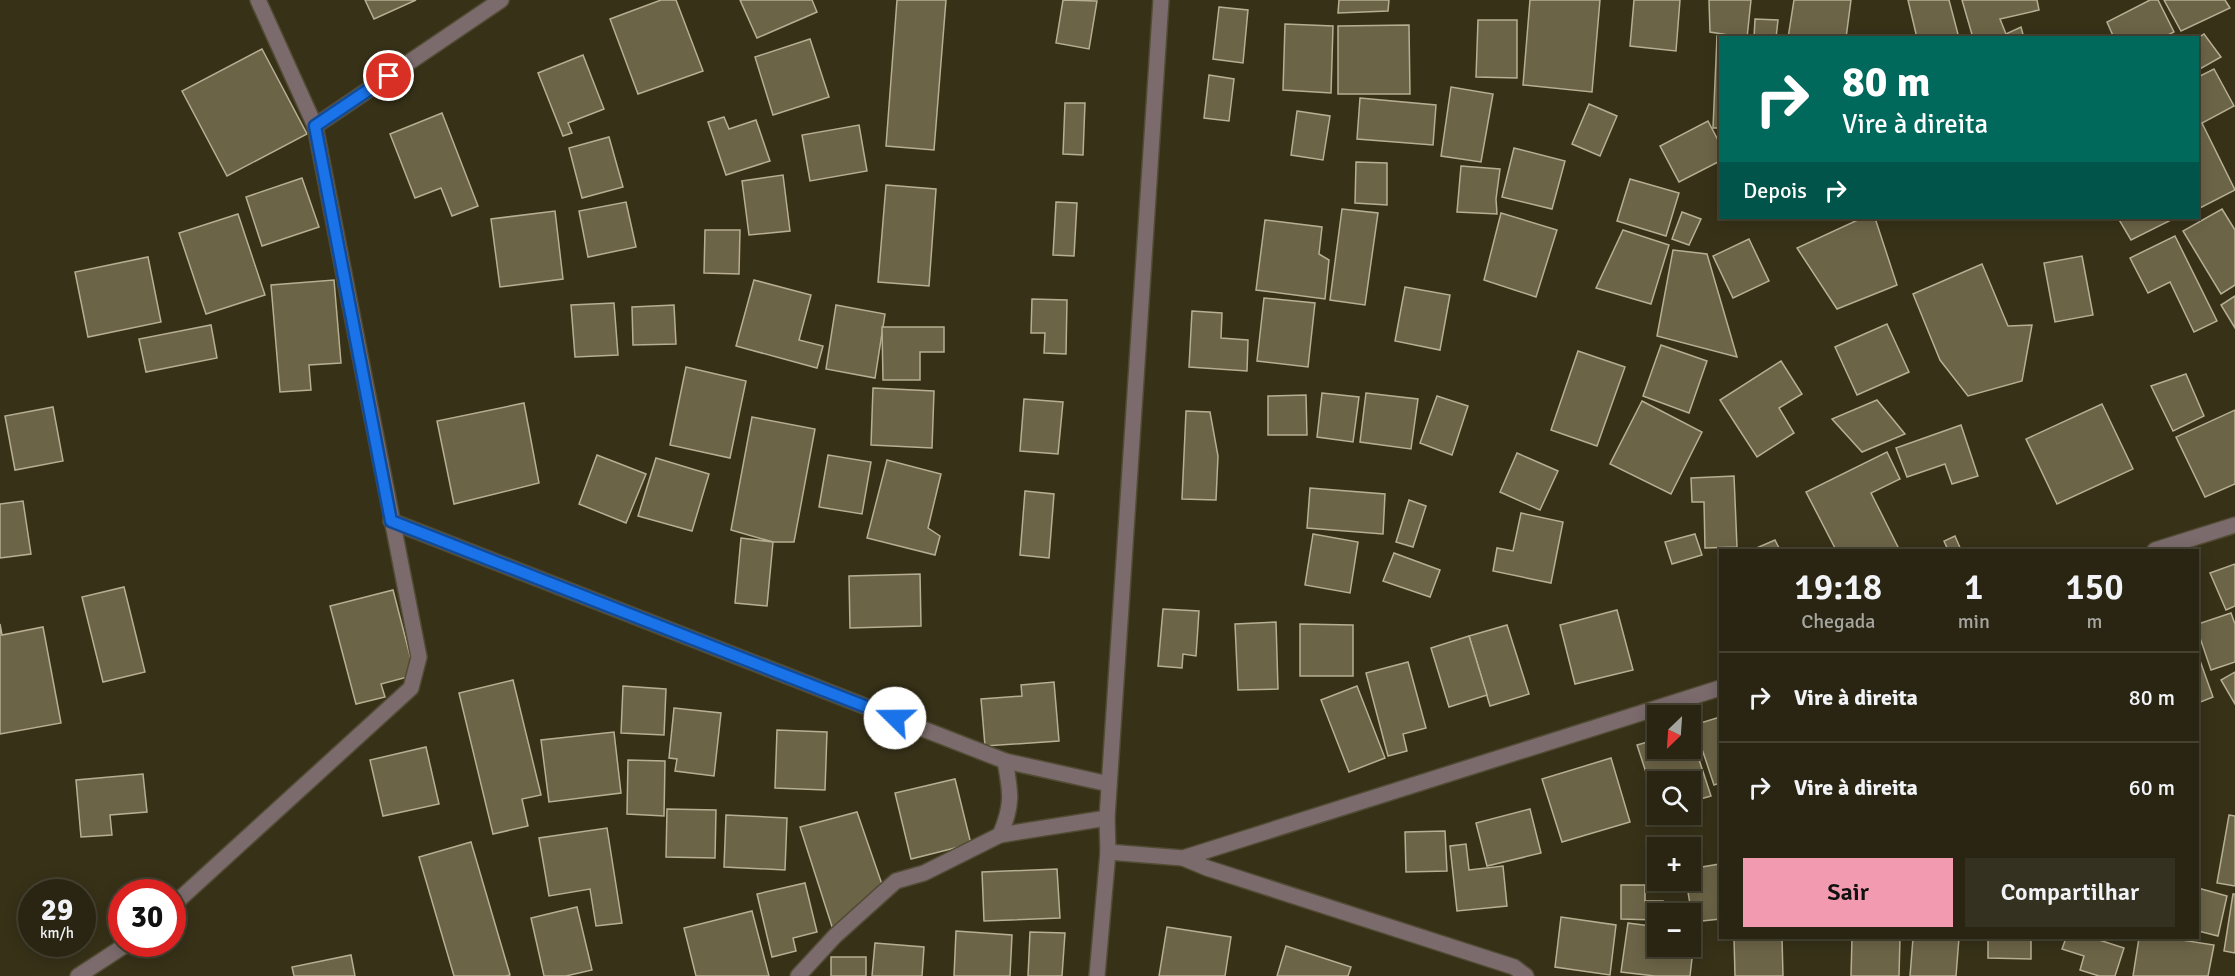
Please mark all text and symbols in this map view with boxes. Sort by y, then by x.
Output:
pin [363,50,414,101]
text: 80 m [1842,57,1931,108]
icon: arrive [372,59,405,92]
icon: right [1743,60,1821,138]
text: Vire à direita [1842,108,1988,141]
icon: right [1819,174,1852,207]
text: Depois [1743,177,1807,204]
text: 19:18 [1794,565,1882,610]
text: 1 [1964,565,1984,610]
text: 150 [2065,565,2124,610]
text: Chegada [1801,609,1875,634]
text: min [1958,609,1990,634]
text: m [2086,609,2102,634]
icon: right [1743,681,1776,714]
text: Vire à direita [1794,684,1918,711]
text: 80 m [2129,684,2175,711]
position arrow [863,686,927,750]
north arrow [1647,705,1701,759]
map controls [1647,705,1701,957]
button: search [1647,771,1701,825]
icon: right [1743,771,1776,804]
text: Vire à direita [1794,774,1918,801]
text: 60 m [2129,774,2175,801]
button: + [1647,837,1701,891]
button: Sair [1743,858,1953,927]
button: Compartilhar [1965,858,2175,927]
speed limit sign: 30 [108,879,186,957]
text: 29 [41,892,73,929]
button: − [1647,903,1701,957]
text: km/h [40,924,74,942]

